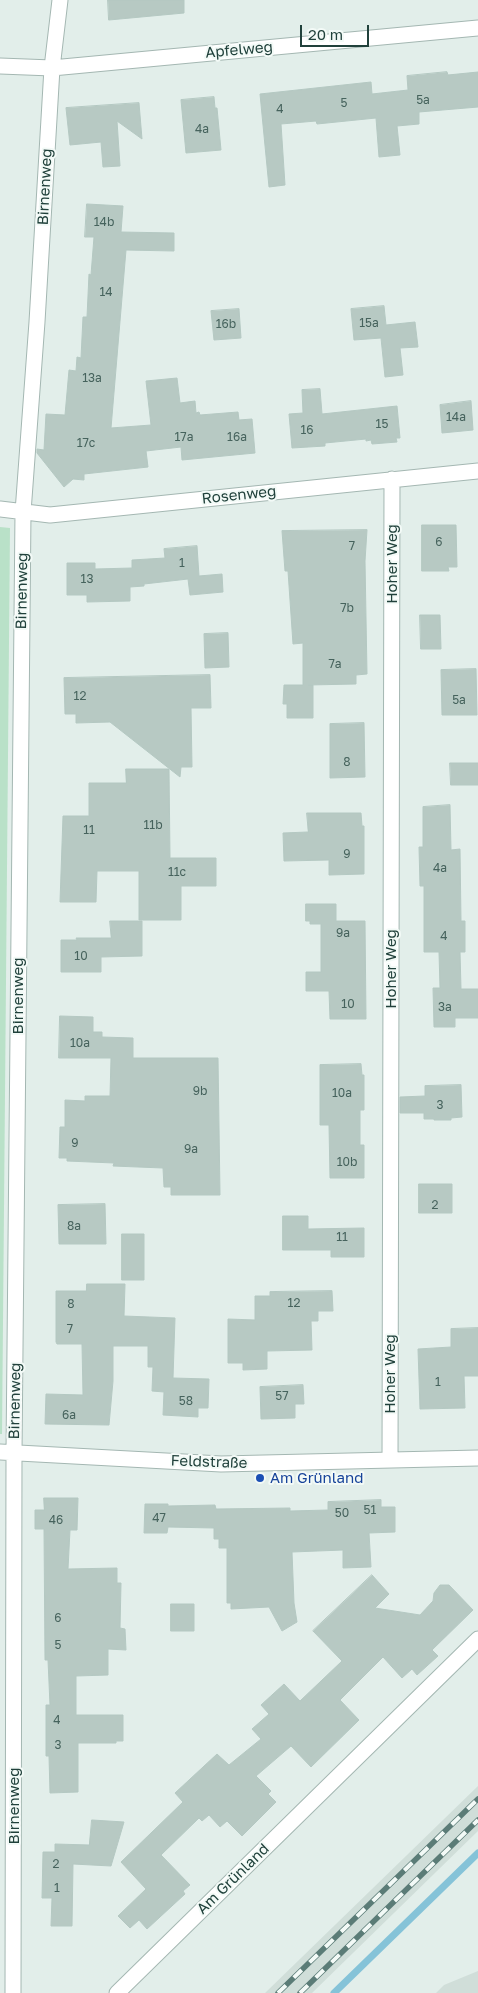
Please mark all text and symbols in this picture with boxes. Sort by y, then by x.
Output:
scale bar [303,15,372,47]
text: 20 m [308,25,343,43]
street label: Apfelweg [204,38,274,62]
house number: 5a [416,93,430,107]
house number: 5 [341,96,347,110]
house number: 4 [276,102,284,116]
house number: 4a [195,122,209,136]
street label: Birnenweg [34,148,56,226]
house number: 14b [94,215,114,229]
house number: 14 [99,285,113,299]
house number: 15a [359,316,379,330]
house number: 16b [216,317,236,331]
house number: 13a [82,371,102,385]
house number: 14a [446,410,466,424]
house number: 15 [376,417,388,431]
house number: 16 [300,423,314,437]
house number: 17a [175,430,193,444]
house number: 16a [227,430,247,444]
house number: 17c [77,436,95,450]
street label: Rosenweg [201,482,277,508]
street label: Hoher Weg [383,524,401,604]
house number: 6 [435,535,443,549]
house number: 7 [349,539,355,553]
street label: Birnenweg [12,552,32,630]
house number: 1 [179,556,185,570]
house number: 13 [81,572,93,586]
house number: 7b [340,601,354,615]
house number: 7a [328,657,342,671]
house number: 12 [74,689,86,703]
house number: 5a [452,693,466,707]
house number: 8 [343,755,351,769]
house number: 11b [143,818,163,832]
house number: 11 [83,823,95,837]
house number: 9 [343,847,351,861]
house number: 4a [433,861,447,875]
house number: 11c [168,865,186,879]
house number: 9a [336,926,350,940]
street label: Hoher Weg [382,929,400,1009]
house number: 4 [440,929,448,943]
house number: 10 [74,949,88,963]
street label: Birnenweg [9,958,27,1034]
house number: 10 [341,997,355,1011]
house number: 3a [438,1000,452,1014]
house number: 10a [70,1036,90,1050]
house number: 9b [193,1084,207,1098]
house number: 10a [332,1086,352,1100]
house number: 3 [436,1098,444,1112]
house number: 9 [71,1136,79,1150]
house number: 9a [184,1142,198,1156]
house number: 10b [337,1155,357,1169]
house number: 2 [432,1198,438,1212]
house number: 8a [67,1219,81,1233]
house number: 11 [336,1230,348,1244]
house number: 12 [288,1296,300,1310]
house number: 8 [67,1297,75,1311]
house number: 7 [67,1322,73,1336]
street label: Hoher Weg [381,1334,399,1414]
street label: Birnenweg [5,1362,25,1440]
house number: 1 [435,1375,441,1389]
house number: 57 [275,1389,289,1403]
house number: 58 [179,1394,193,1408]
house number: 6a [62,1408,76,1422]
street label: Feldstraße [170,1452,248,1472]
place label: Am Grünland [270,1469,364,1487]
marker: Am Grünland [254,1472,266,1484]
house number: 51 [364,1503,376,1517]
house number: 50 [335,1506,349,1520]
house number: 47 [152,1511,166,1525]
house number: 46 [49,1513,63,1527]
house number: 6 [54,1611,62,1625]
house number: 5 [55,1638,61,1652]
house number: 4 [53,1713,61,1727]
house number: 3 [54,1738,62,1752]
street label: Birnenweg [5,1768,23,1844]
street label: Am Grünland [193,1840,273,1918]
house number: 2 [53,1857,59,1871]
house number: 1 [54,1881,60,1895]

